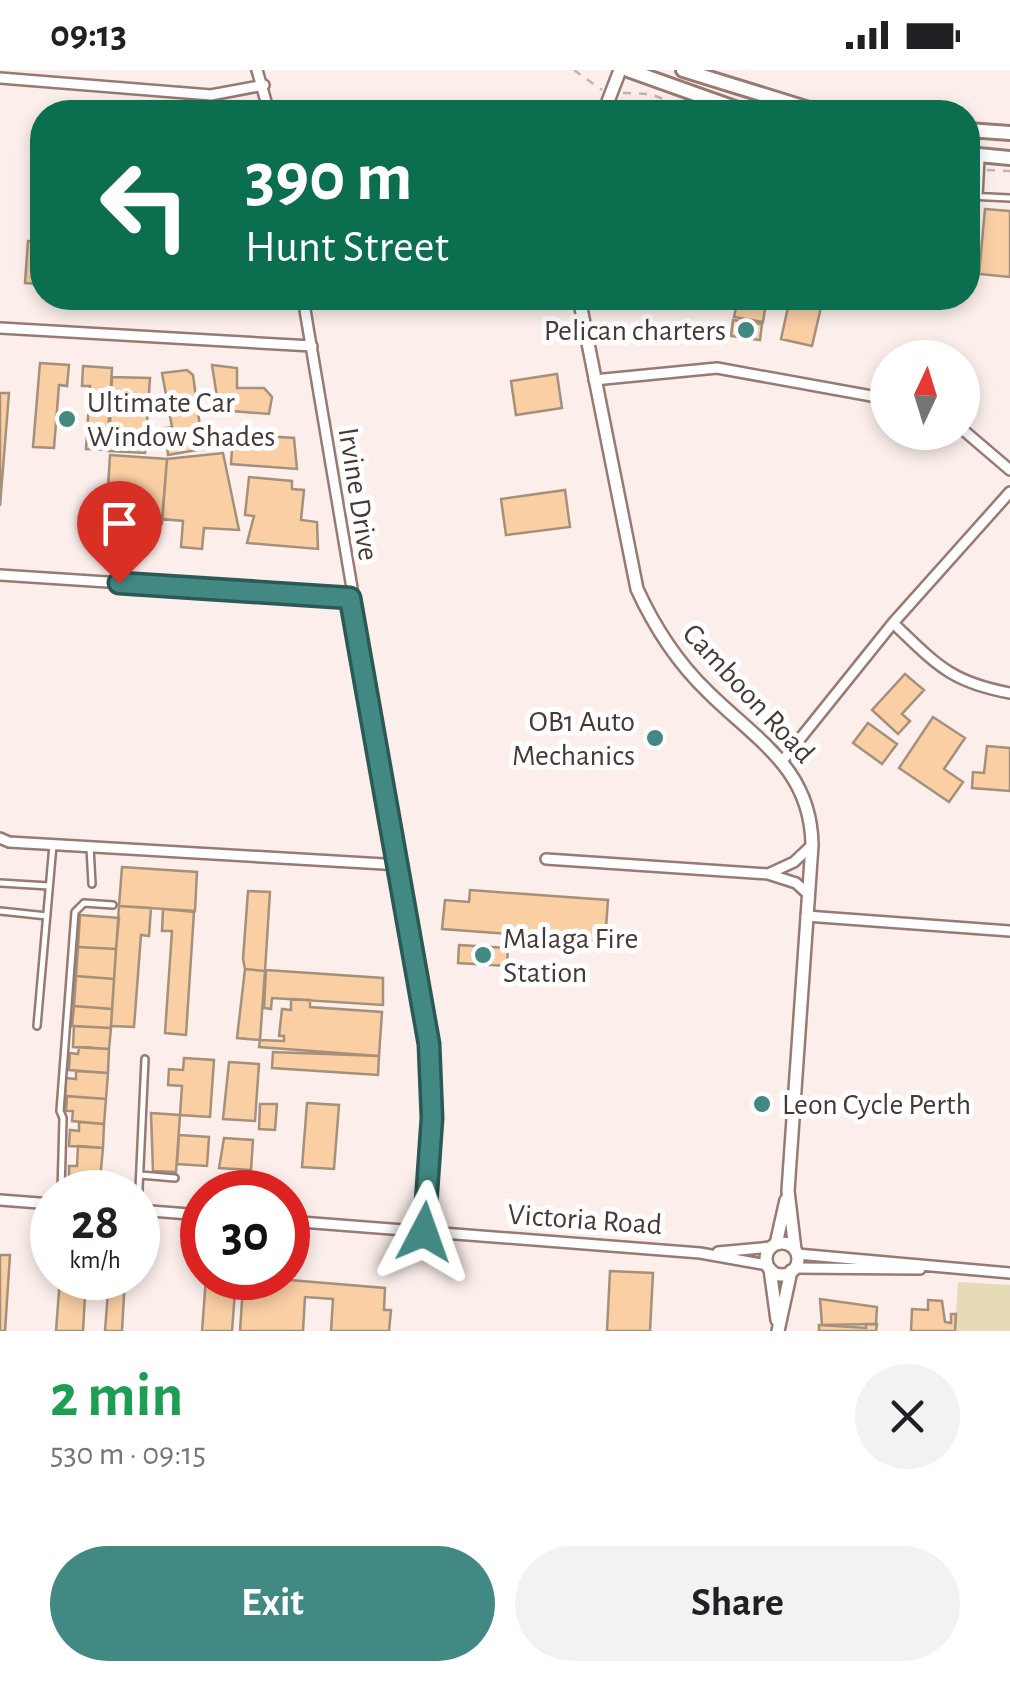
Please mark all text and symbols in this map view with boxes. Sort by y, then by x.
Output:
text: 09:13 [50,16,127,54]
icon: left [80,140,210,270]
text: 390 m [245,143,413,213]
text: Hunt Street [245,225,449,270]
place label: Pelican charters [544,316,726,346]
marker: Pelican charters [735,319,757,341]
north arrow [870,340,980,450]
map controls [870,340,980,450]
place label: Ultimate Car Window Shades [87,388,275,452]
marker: Ultimate Car Window Shades [56,408,78,430]
street label: Irvine Drive [333,425,383,563]
pin [77,481,162,584]
icon: arrive [92,496,147,551]
street label: Camboon Road [677,618,820,769]
place label: OB1 Auto Mechanics [512,707,635,771]
marker: OB1 Auto Mechanics [644,727,666,749]
place label: Malaga Fire Station [503,924,638,988]
marker: Malaga Fire Station [472,944,494,966]
place label: Leon Cycle Perth [782,1090,971,1120]
marker: Leon Cycle Perth [751,1093,773,1115]
speed limit sign: 30 [180,1170,310,1300]
position arrow [372,1180,476,1284]
text: 28 [71,1198,119,1248]
street label: Victoria Road [507,1200,663,1240]
text: km/h [69,1248,121,1273]
button: close [855,1364,960,1469]
text: 2 min [50,1367,183,1427]
text: 530 m · 09:15 [50,1438,206,1470]
button: Exit [50,1546,495,1661]
button: Share [515,1546,960,1661]

